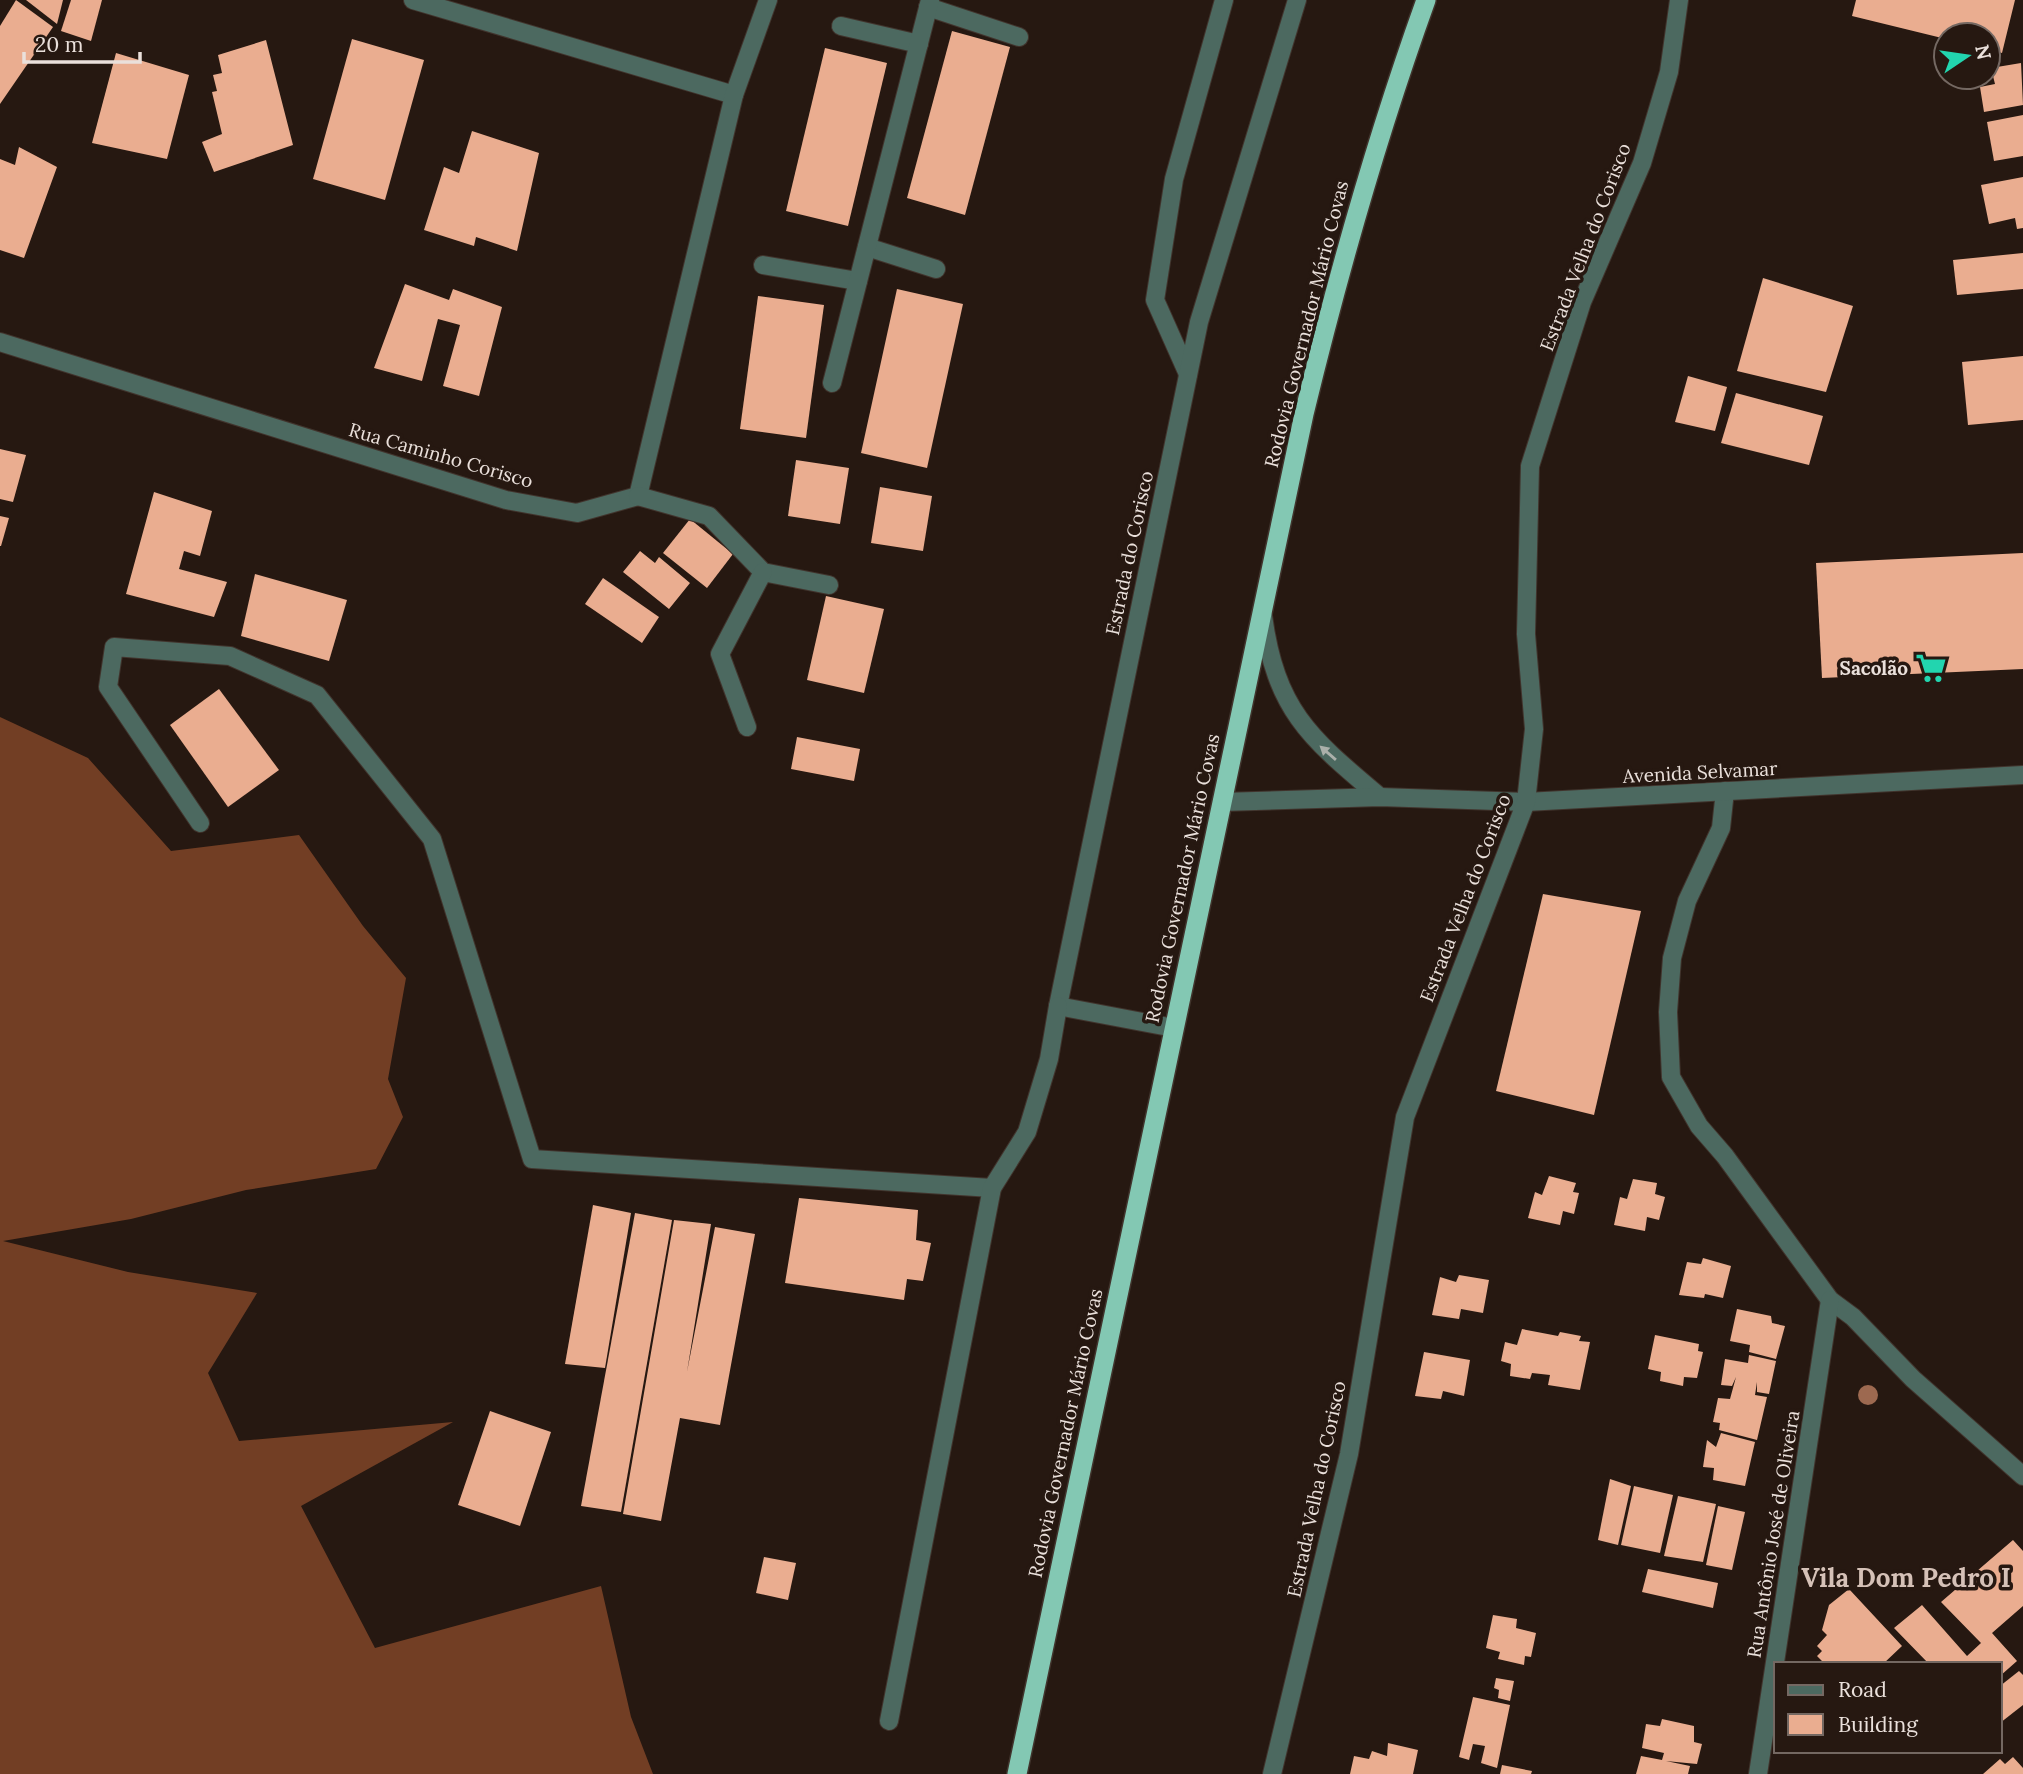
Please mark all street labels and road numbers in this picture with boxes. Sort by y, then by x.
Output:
street label: Estrada Velha do Corisco [1534,140,1636,354]
street label: Rodovia Governador Mário Covas [1259,178,1353,470]
street label: Rua Caminho Corisco [346,417,536,493]
street label: Estrada do Corisco [1100,469,1158,637]
street label: Rodovia Governador Mário Covas [1140,731,1224,1025]
street label: Avenida Selvamar [1621,756,1779,788]
street label: Estrada Velha do Corisco [1414,791,1516,1005]
street label: Rodovia Governador Mário Covas [1023,1286,1107,1580]
street label: Estrada Velha do Corisco [1281,1379,1351,1599]
street label: Rua Antônio José de Oliveira [1742,1408,1804,1659]

